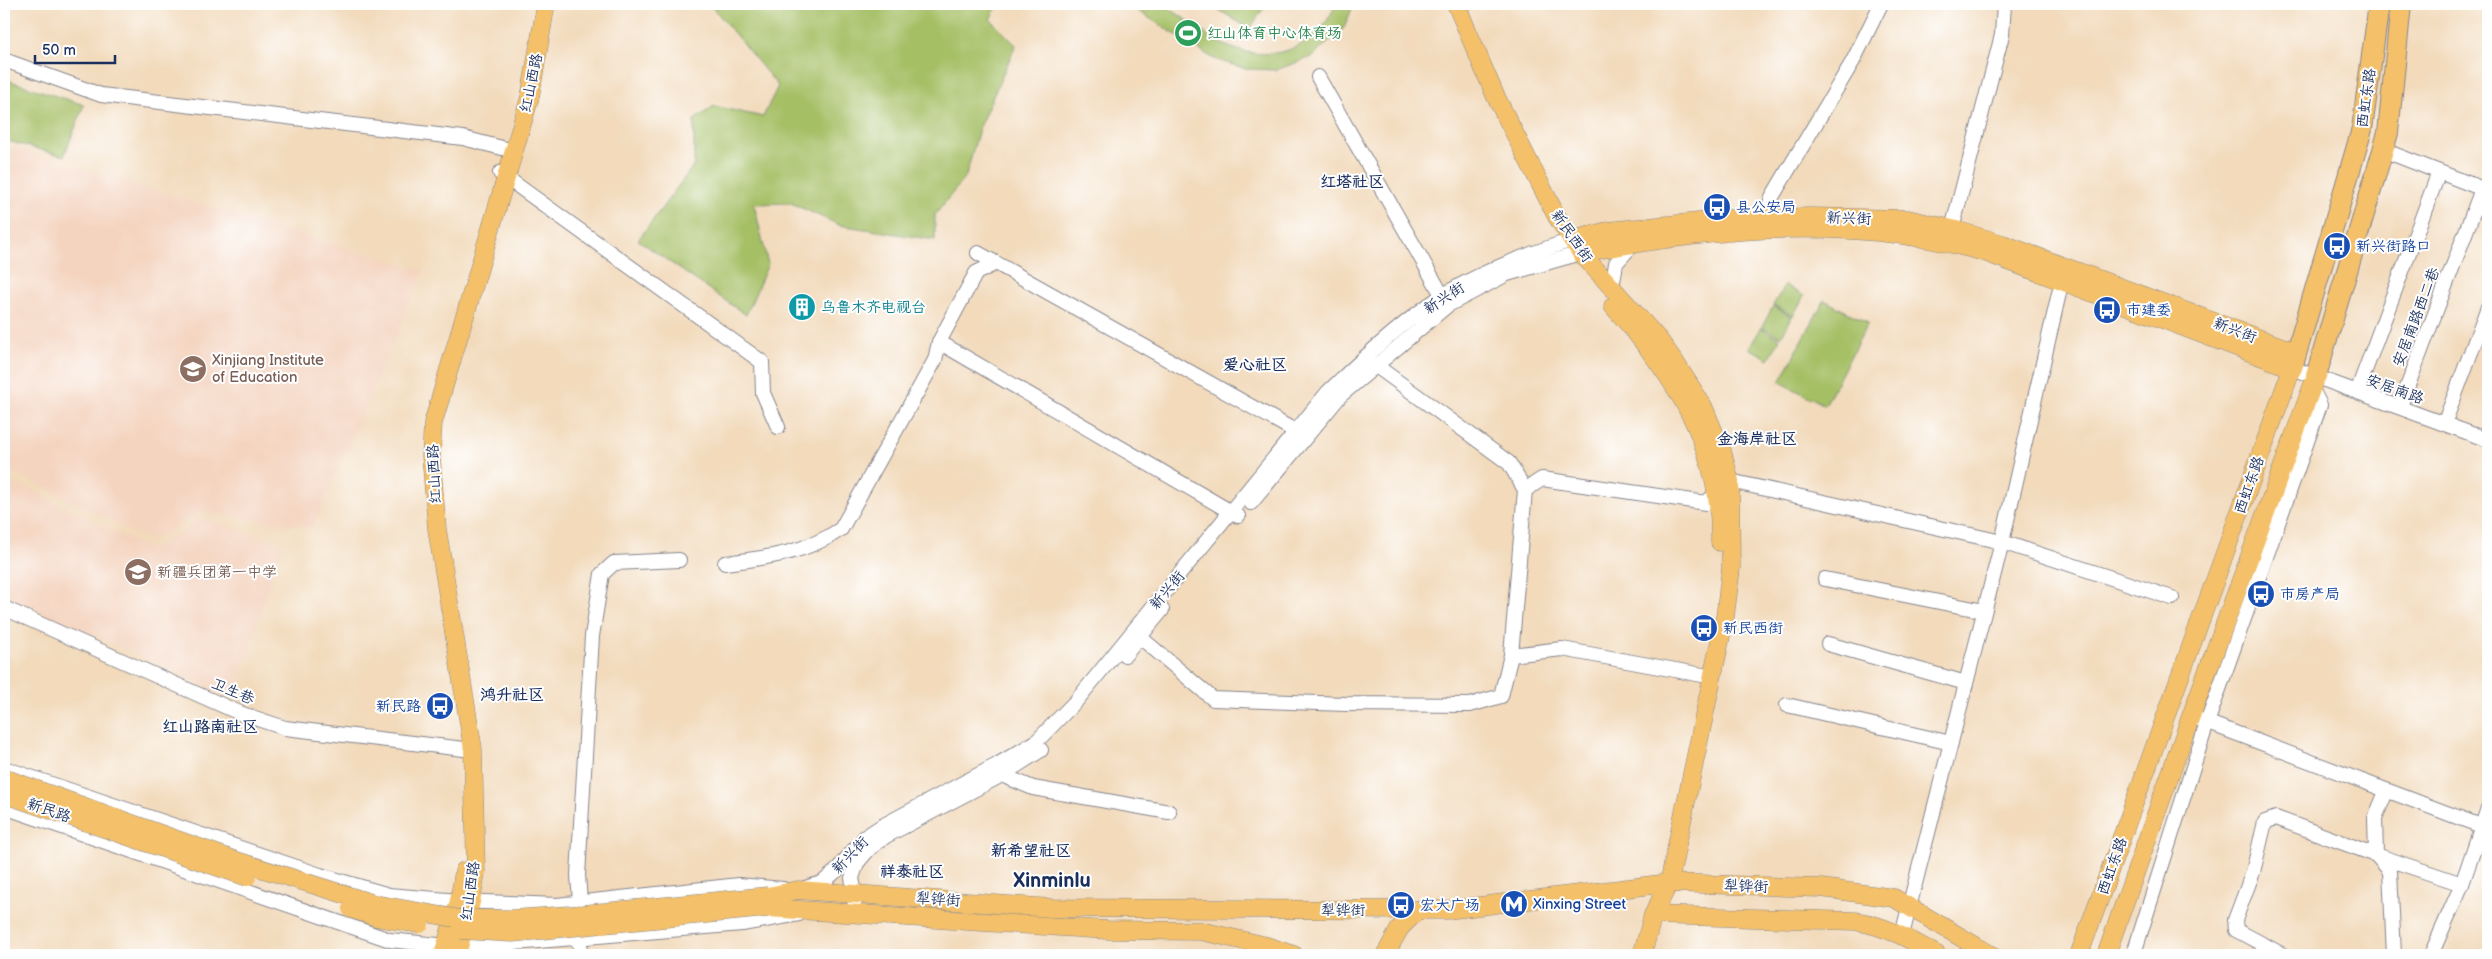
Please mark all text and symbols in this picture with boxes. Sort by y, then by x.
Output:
sports icon: 红山体育中心体育场 [1173,18,1203,48]
place label: 红山体育中心体育场 [1207,24,1342,43]
scale bar [35,32,115,64]
text: 50 m [42,41,76,60]
street label: 红山西路 [516,52,547,114]
street label: 西虹东路 [2353,67,2380,129]
district label: 红塔社区 [1320,173,1384,192]
bus stop icon: 县公安局 [1702,192,1732,222]
place label: 县公安局 [1736,198,1796,217]
street label: 新民西街 [1547,206,1597,266]
street label: 新兴街 [1826,208,1872,229]
bus stop icon: 新兴街路口 [2322,231,2352,261]
place label: 新兴街路口 [2356,237,2431,256]
street label: 安居南路西二巷 [2389,265,2444,370]
street label: 新兴街 [1420,278,1468,319]
building icon: 乌鲁木齐电视台 [787,292,817,322]
bus stop icon: 市建委 [2092,295,2122,325]
place label: 乌鲁木齐电视台 [821,298,926,317]
place label: 市建委 [2126,301,2171,320]
street label: 新兴街 [2210,314,2259,347]
place label: Xinjiang Institute of Education [211,351,324,387]
school or university icon: Xinjiang Institute of Education [178,354,208,384]
district label: 爱心社区 [1223,356,1287,375]
street label: 安居南路 [2363,370,2426,409]
district label: 金海岸社区 [1717,430,1797,449]
street label: 红山西路 [423,444,446,504]
street label: 西虹东路 [2230,454,2269,517]
school or university icon: 新疆兵团第一中学 [123,557,153,587]
place label: 新疆兵团第一中学 [157,563,277,582]
street label: 新兴街 [1146,567,1189,614]
bus stop icon: 市房产局 [2246,579,2276,609]
place label: 市房产局 [2280,585,2340,604]
bus stop icon: 新民西街 [1689,613,1719,643]
place label: 新民西街 [1723,619,1783,638]
street label: 卫生巷 [208,674,257,709]
district label: 鸿升社区 [480,686,544,705]
bus stop icon: 新民路 [425,691,455,721]
place label: 新民路 [376,697,421,716]
district label: 红山路南社区 [162,718,258,737]
street label: 新民路 [24,794,73,827]
street label: 新兴街 [828,833,873,878]
street label: 西虹东路 [2093,835,2132,898]
district label: 新希望社区 [991,842,1071,861]
street label: 红山西路 [457,860,484,922]
district label: 祥泰社区 [880,863,944,882]
district label: Xinminlu [1013,869,1091,893]
street label: 犁铧街 [1723,876,1769,897]
street label: 犁铧街 [915,888,961,911]
metro station icon: Xinxing Street [1499,889,1529,919]
bus stop icon: 宏大广场 [1386,890,1416,920]
place label: Xinxing Street [1532,895,1626,914]
place label: 宏大广场 [1420,896,1480,915]
street label: 犁铧街 [1320,901,1366,920]

